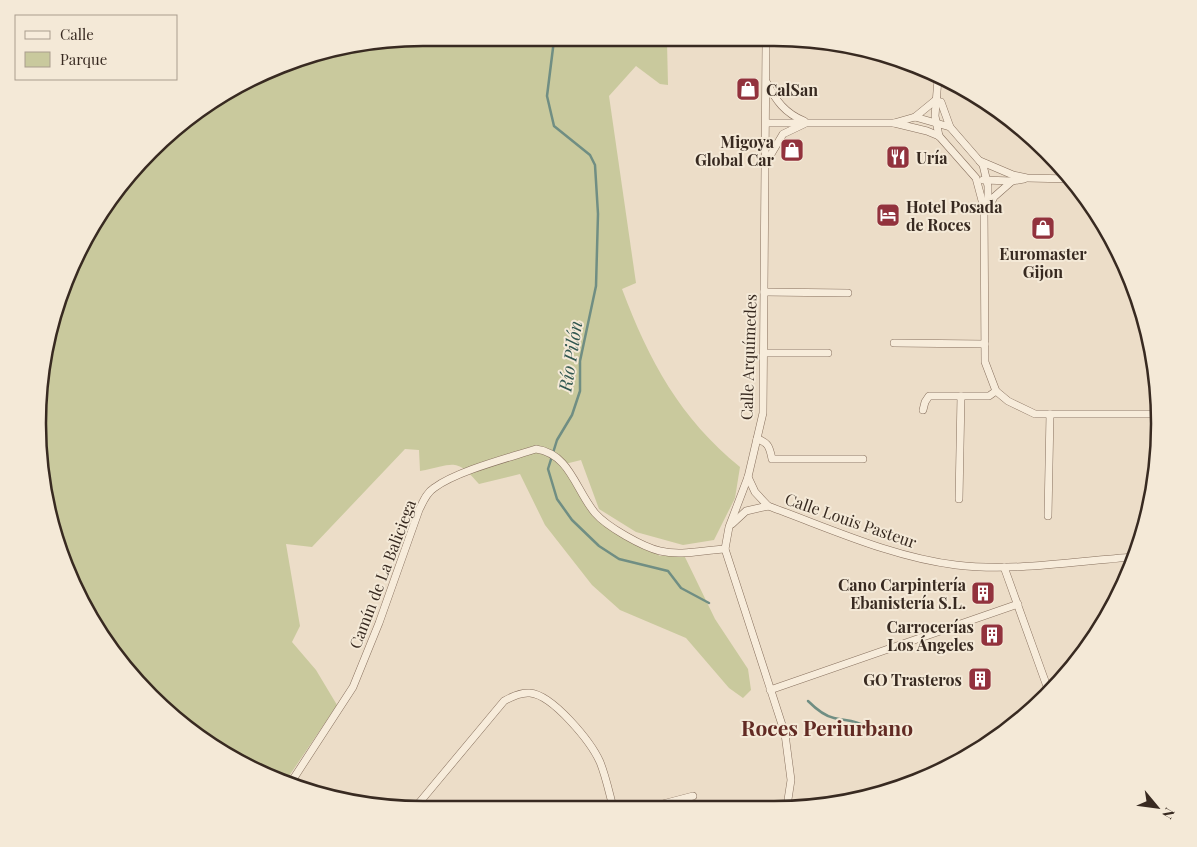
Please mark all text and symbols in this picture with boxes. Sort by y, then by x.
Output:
legend [15,15,178,80]
text: Calle [60,24,94,44]
text: Parque [60,49,107,69]
shop icon: CalSan [735,76,761,102]
place label: CalSan [766,79,818,100]
place label: Migoya Global Car [695,131,775,170]
shop icon: Migoya Global Car [779,137,805,163]
restaurant icon: Uría [885,144,911,170]
place label: Uría [916,147,948,168]
place label: Hotel Posada de Roces [906,196,1003,235]
hotel icon: Hotel Posada de Roces [875,202,901,228]
shop icon: Euromaster Gijon [1030,215,1056,241]
place label: Euromaster Gijon [999,243,1087,282]
street label: Calle Arquímedes [735,294,761,420]
water label: Río Pilón [552,319,587,394]
street label: Calle Louis Pasteur [782,488,920,552]
street label: Camín de La Baliciega [344,496,420,652]
place label: Cano Carpintería Ebanistería S.L. [838,574,967,613]
building icon: Cano Carpintería Ebanistería S.L. [970,580,996,606]
place label: Carrocerías Los Ángeles [887,616,974,655]
building icon: Carrocerías Los Ángeles [979,622,1005,648]
building icon: GO Trasteros [967,666,993,692]
place label: GO Trasteros [863,669,962,690]
district label: Roces Periurbano [741,713,913,741]
north arrow [1132,782,1182,832]
text: N [1158,805,1180,823]

